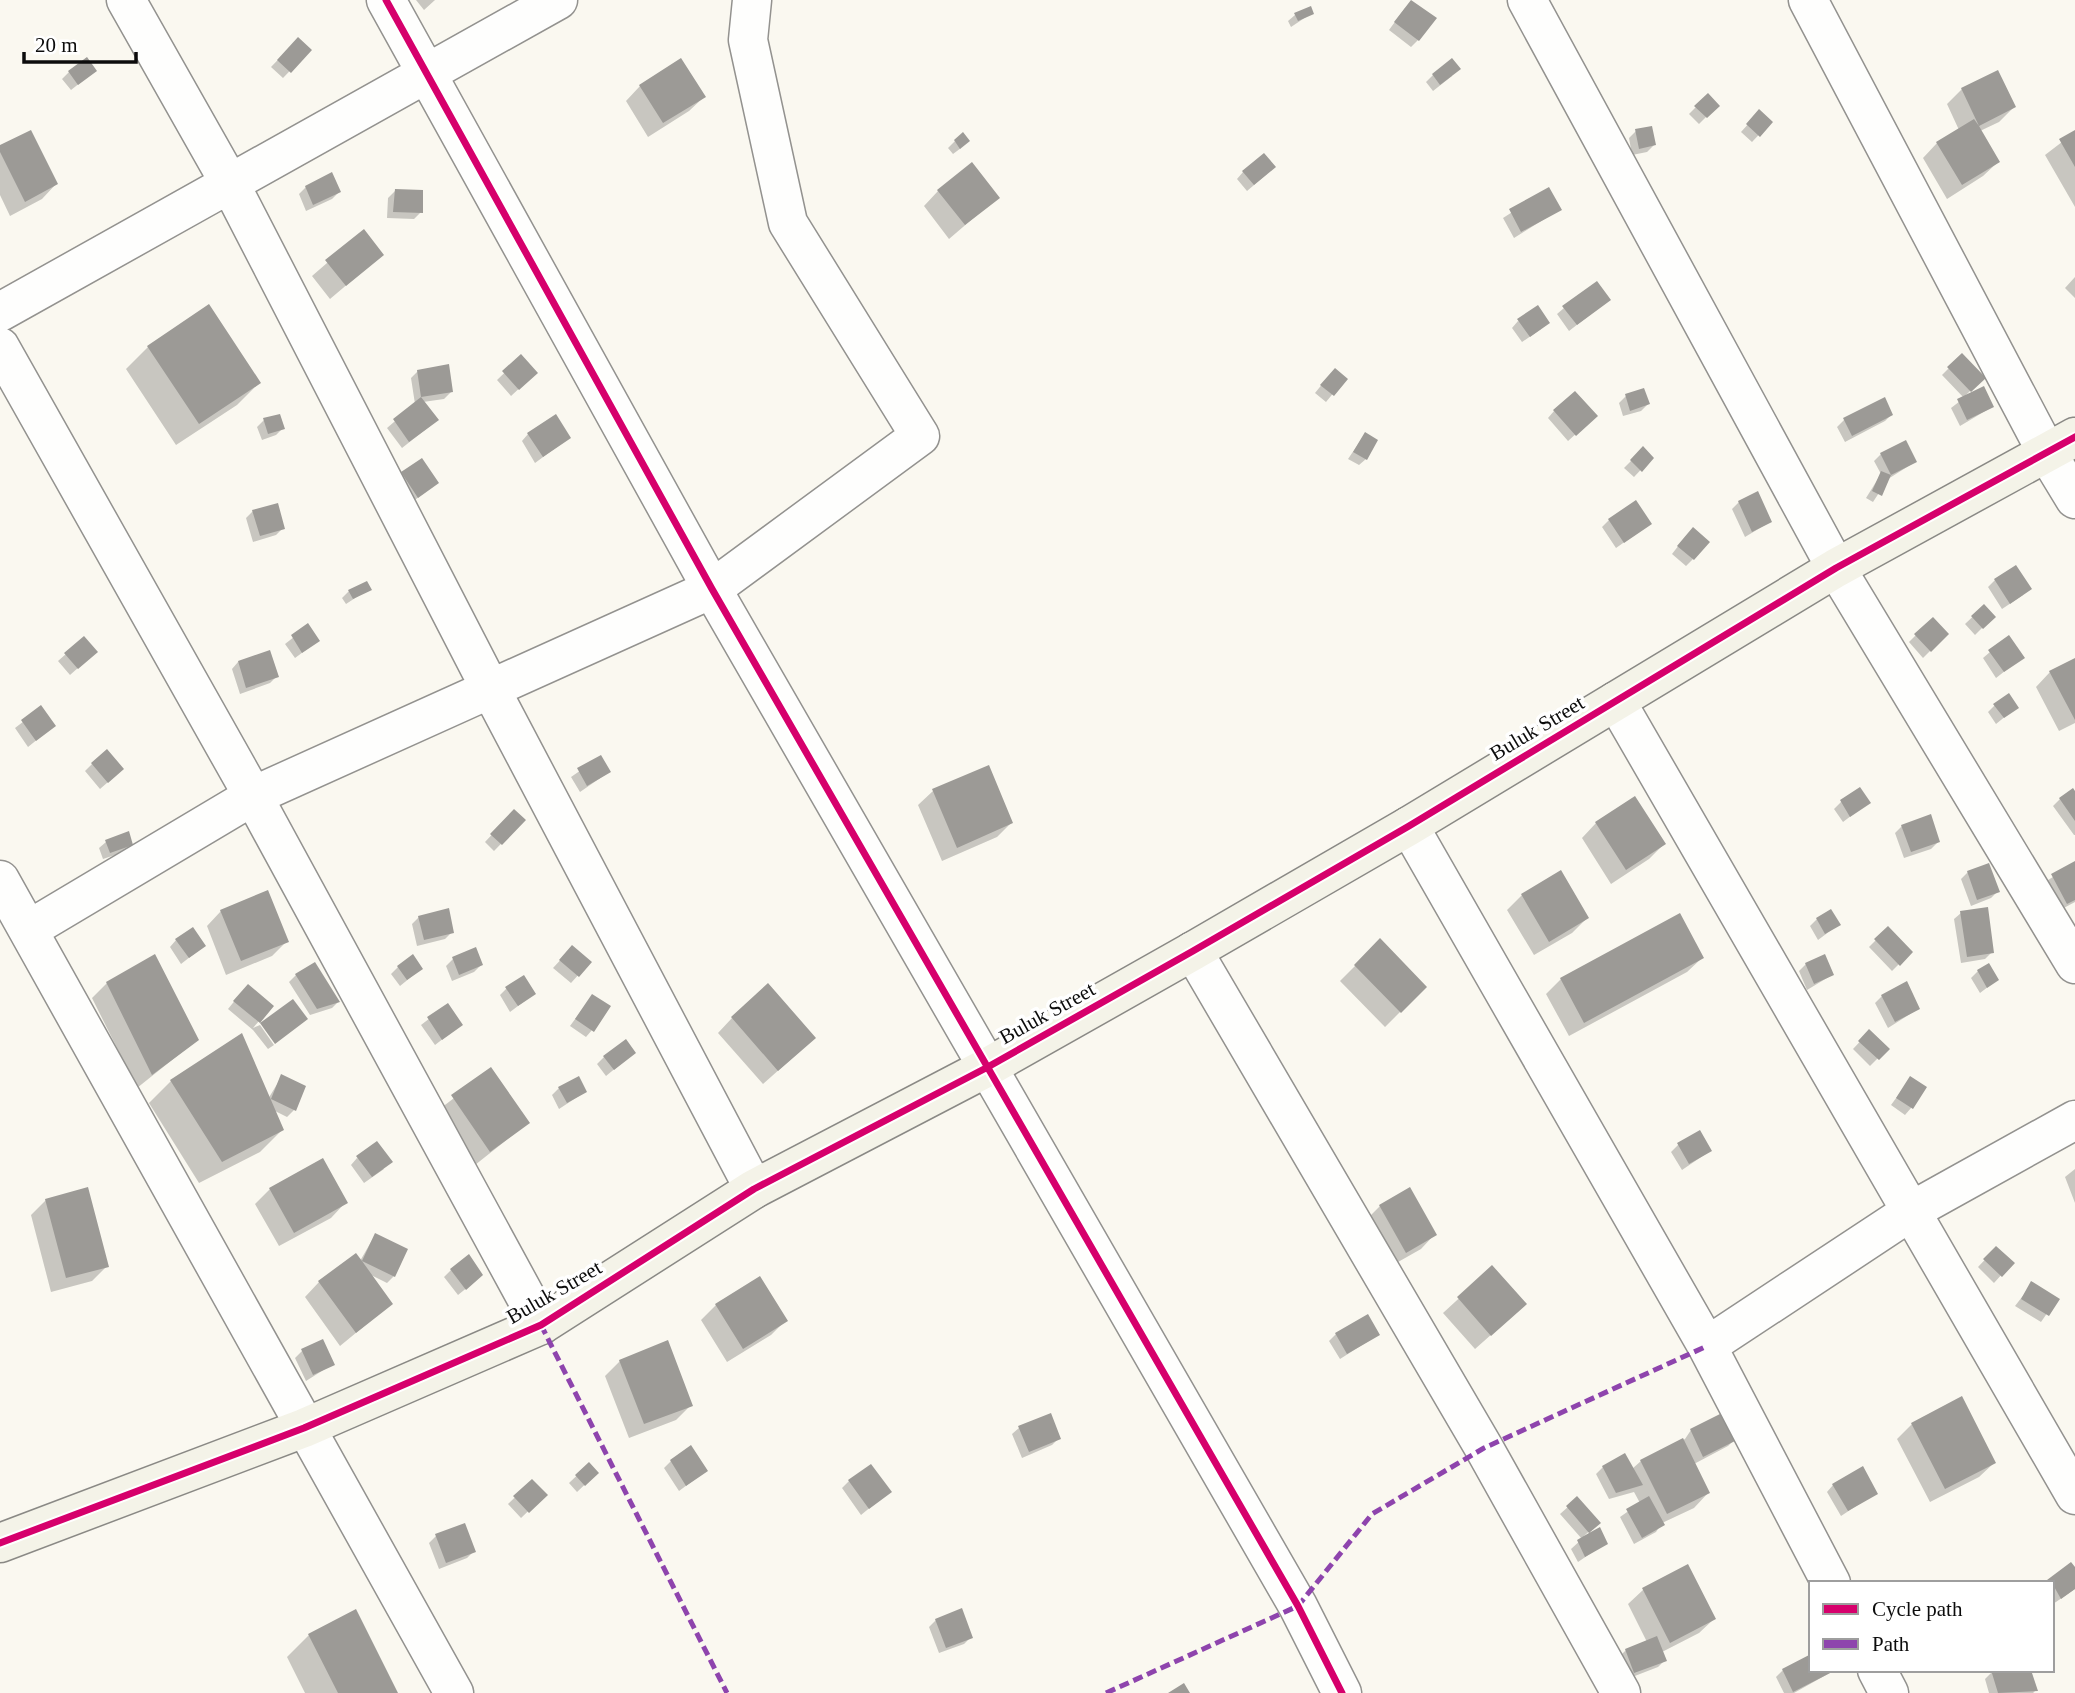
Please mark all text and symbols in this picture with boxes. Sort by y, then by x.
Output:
scale bar [24,21,136,65]
text: 20 m [35,33,78,57]
street label: Buluk Street [1486,690,1589,765]
street label: Buluk Street [995,977,1099,1049]
street label: Buluk Street [502,1255,606,1329]
legend [1809,1581,2054,1672]
text: Cycle path [1872,1597,1963,1621]
text: Path [1872,1632,1910,1656]

